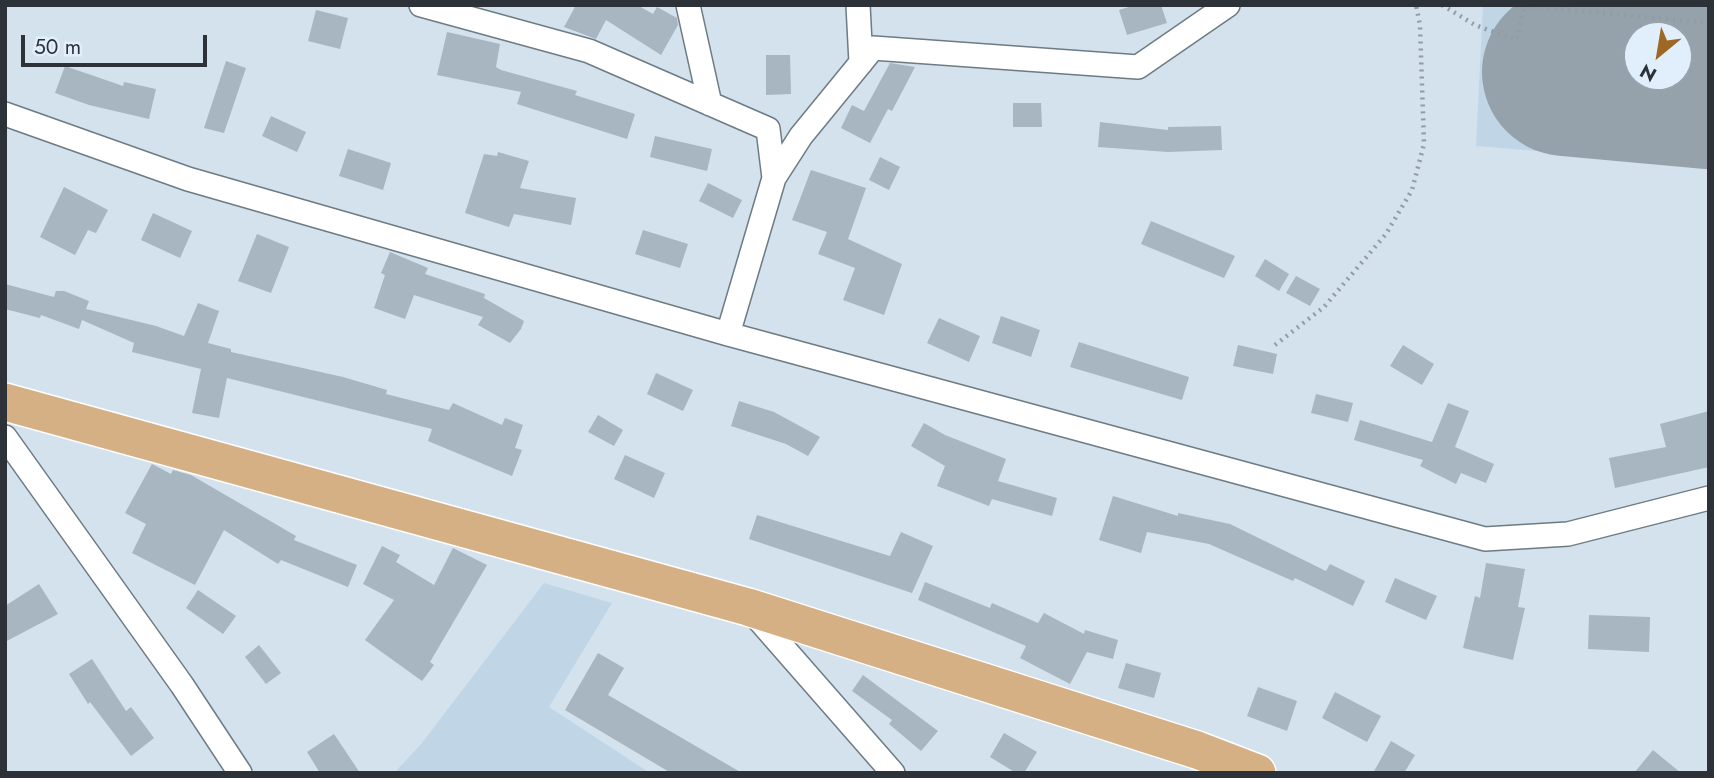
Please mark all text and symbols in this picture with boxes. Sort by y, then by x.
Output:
scale bar [24,21,210,65]
north arrow [1623,21,1693,91]
text: 50 m [34,32,81,62]
text: N [1635,57,1662,88]

